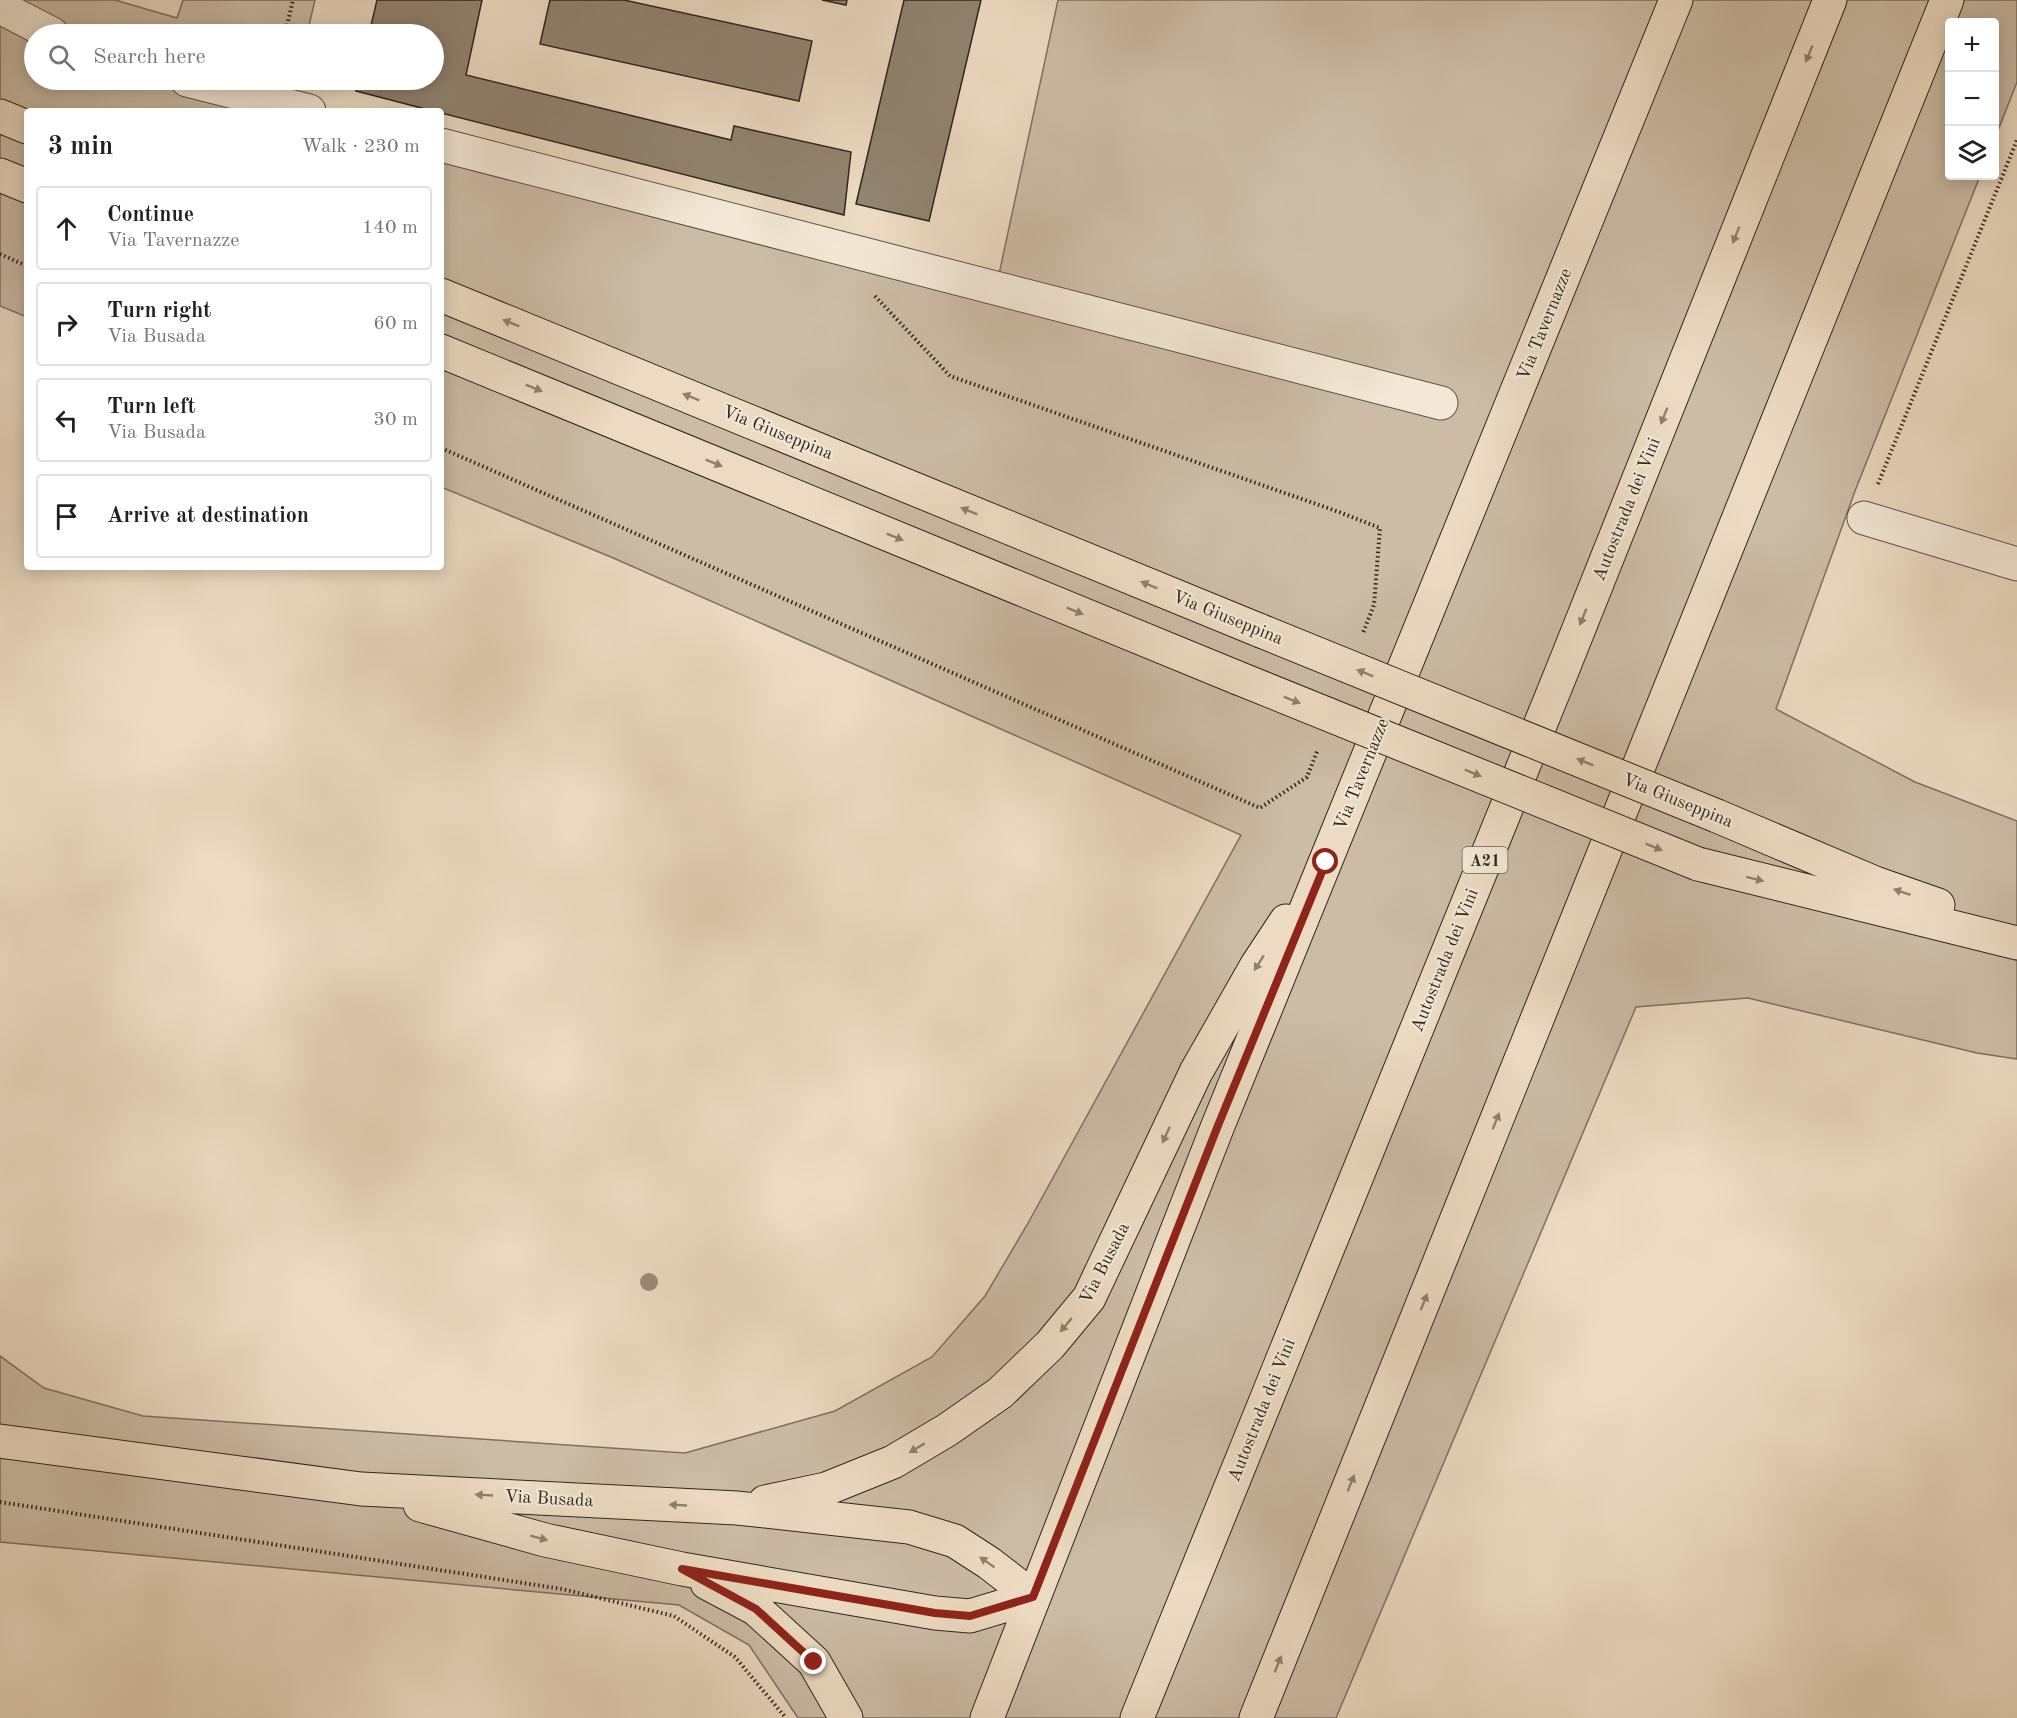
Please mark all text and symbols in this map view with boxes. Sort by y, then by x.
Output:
map controls [1945,18,1999,180]
button: + [1945,18,1999,72]
search box [24,24,444,90]
icon: search [45,41,78,74]
text: Search here [93,46,206,68]
one-way arrow [1804,46,1814,64]
button: − [1945,72,1999,126]
button: layers [1945,126,1999,180]
text: 3 min [48,134,113,160]
text: Walk · 230 m [301,137,420,157]
text: Continue [107,204,194,226]
icon: ahead [50,212,83,245]
text: 140 m [362,218,418,238]
one-way arrow [1731,227,1741,245]
text: Via Tavernazze [107,231,239,251]
street label: Via Tavernazze [1514,266,1576,383]
text: Turn right [107,300,211,322]
icon: right [50,308,83,341]
text: 60 m [373,314,418,334]
one-way arrow [501,318,519,328]
text: Via Busada [107,327,206,347]
one-way arrow [525,384,543,393]
one-way arrow [682,392,700,401]
text: Turn left [107,396,196,418]
street label: Via Giuseppina [720,403,836,463]
icon: left [50,404,83,437]
one-way arrow [1658,408,1668,426]
text: 30 m [373,410,418,430]
text: Via Busada [107,423,206,443]
street label: Autostrada dei Vini [1590,435,1664,583]
one-way arrow [706,458,724,468]
icon: arrive [50,500,83,533]
text: Arrive at destination [107,505,309,527]
one-way arrow [959,506,977,516]
one-way arrow [886,533,904,542]
one-way arrow [1140,580,1158,589]
street label: Via Giuseppina [1170,588,1286,648]
one-way arrow [1066,607,1084,616]
one-way arrow [1578,608,1587,626]
one-way arrow [1356,668,1374,677]
one-way arrow [1284,695,1302,705]
street label: Via Tavernazze [1331,716,1393,833]
one-way arrow [1575,757,1593,767]
one-way arrow [1464,769,1482,779]
street label: Via Giuseppina [1620,771,1736,831]
one-way arrow [1645,843,1663,852]
road number: A21 [1462,847,1508,873]
route start [1312,848,1338,874]
one-way arrow [1745,874,1764,884]
street label: Autostrada dei Vini [1408,886,1482,1034]
one-way arrow [1893,887,1911,897]
one-way arrow [1253,955,1264,971]
one-way arrow [1492,1112,1501,1130]
one-way arrow [1162,1126,1171,1143]
street label: Via Busada [1077,1220,1133,1307]
one-way arrow [1419,1293,1429,1311]
one-way arrow [1060,1317,1073,1333]
street label: Autostrada dei Vini [1225,1336,1299,1484]
one-way arrow [909,1443,925,1454]
one-way arrow [1346,1473,1356,1491]
street label: Via Busada [504,1488,594,1510]
one-way arrow [474,1491,493,1500]
one-way arrow [669,1500,688,1509]
one-way arrow [530,1534,548,1543]
one-way arrow [979,1556,995,1568]
route end [800,1648,826,1674]
one-way arrow [1273,1654,1283,1672]

